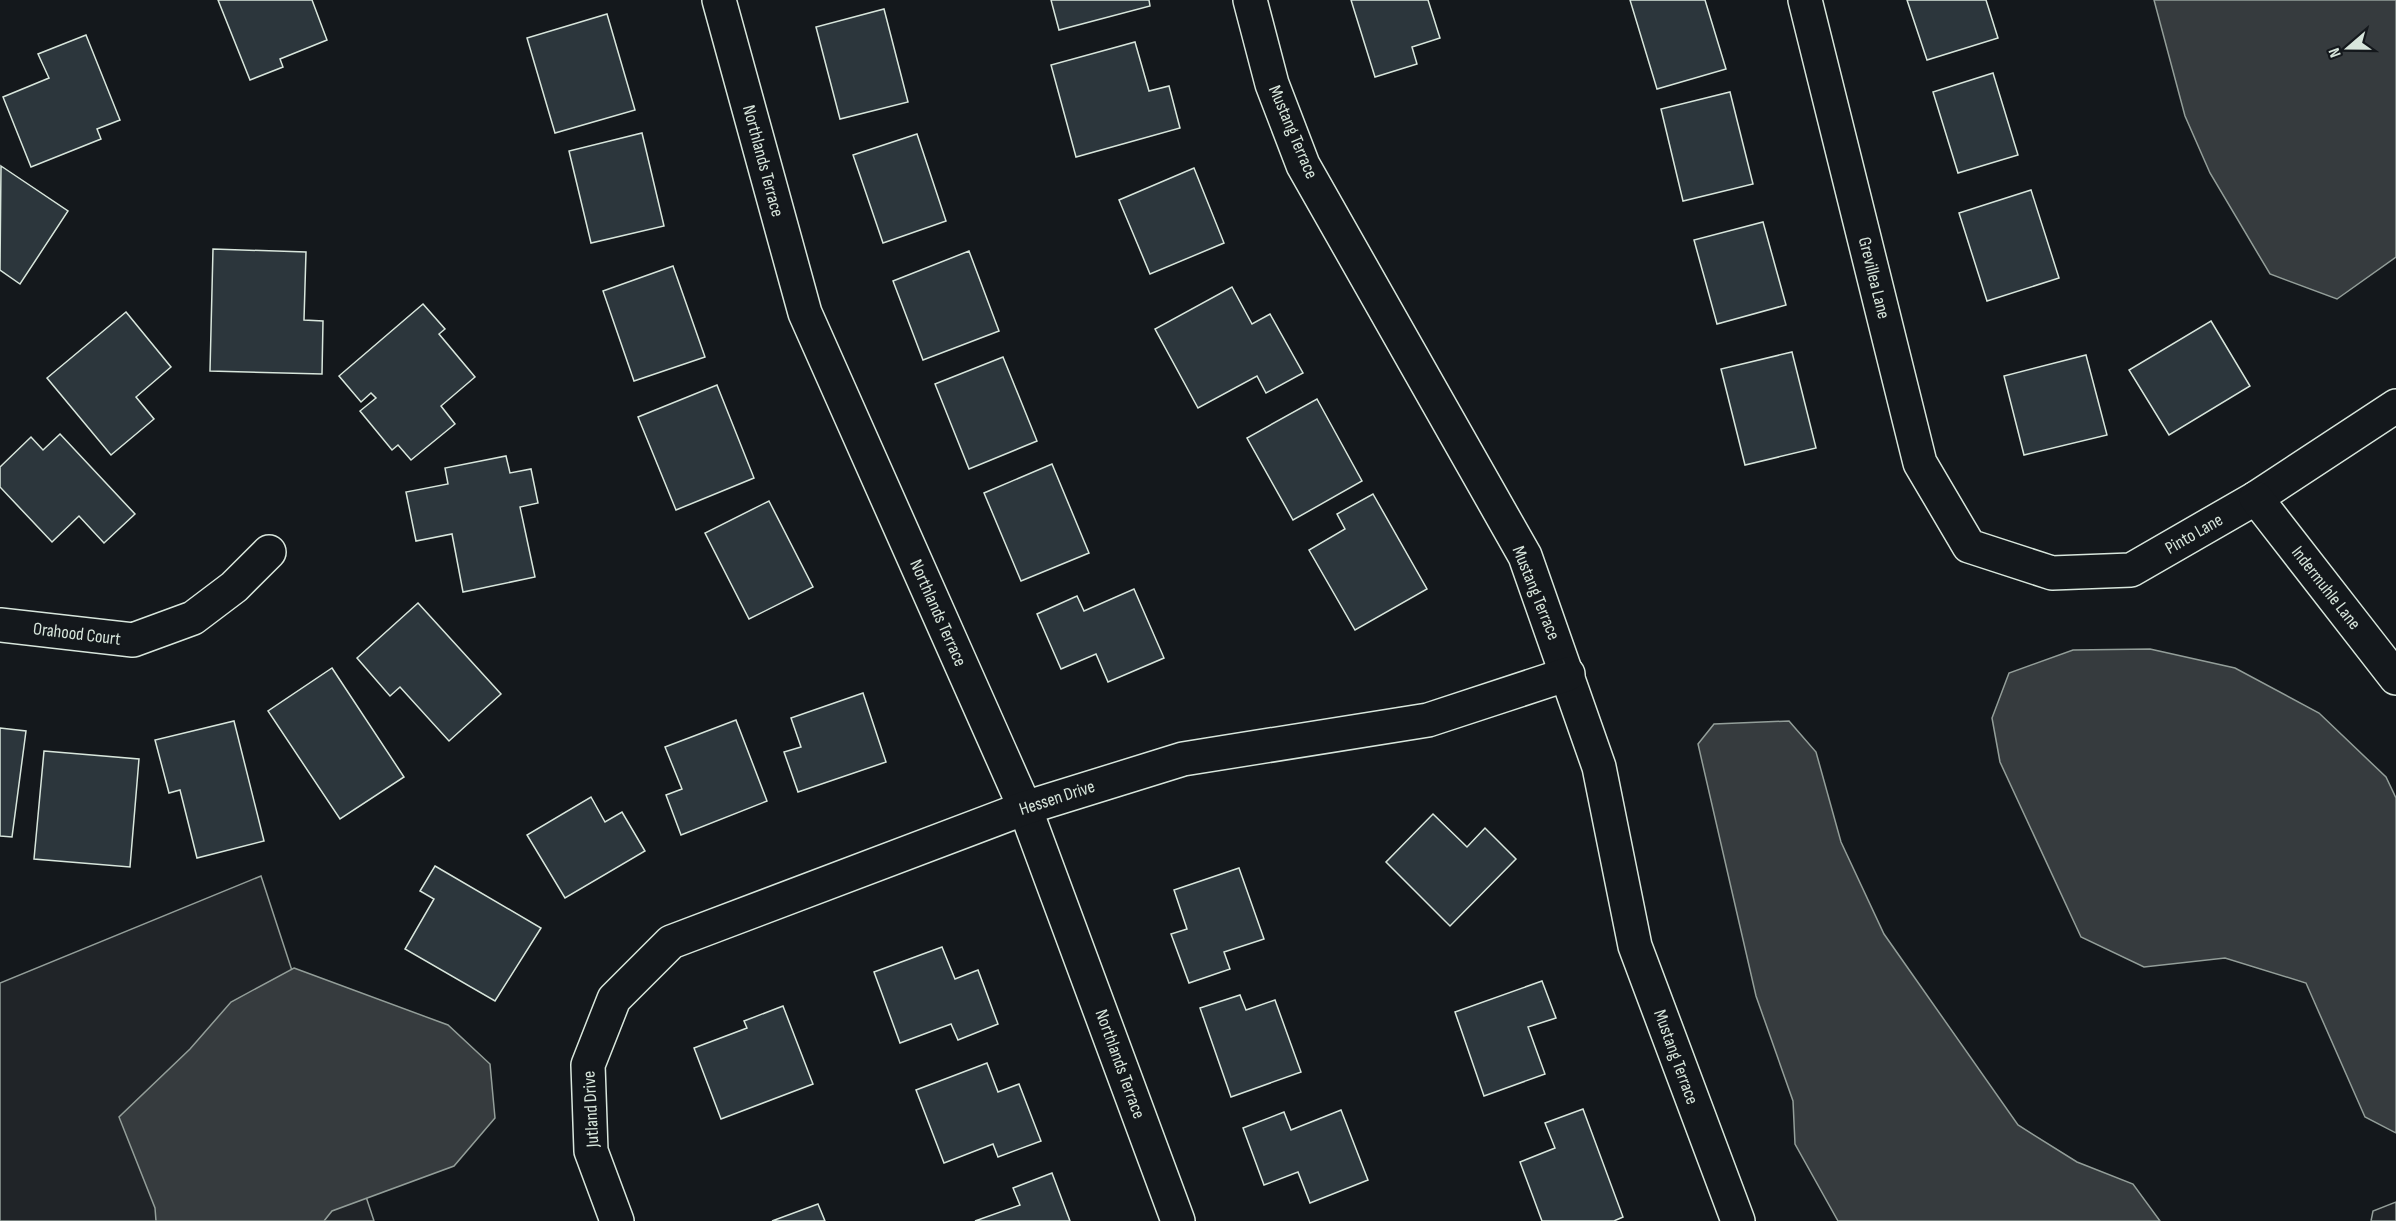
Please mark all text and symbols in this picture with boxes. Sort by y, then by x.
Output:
north arrow [2318,18,2378,78]
text: N [2325,45,2346,60]
street label: Mustang Terrace [1264,82,1322,182]
street label: Northlands Terrace [738,103,788,219]
street label: Grevillea Lane [1854,235,1894,321]
street label: Pinto Lane [2161,509,2227,559]
street label: Indermuhle Lane [2287,542,2365,634]
street label: Mustang Terrace [1508,543,1564,643]
street label: Northlands Terrace [905,556,971,670]
street label: Orahood Court [32,618,123,650]
street label: Hessen Drive [1017,776,1097,820]
street label: Northlands Terrace [1091,1007,1149,1121]
street label: Mustang Terrace [1649,1007,1703,1107]
street label: Jutland Drive [579,1070,604,1149]

